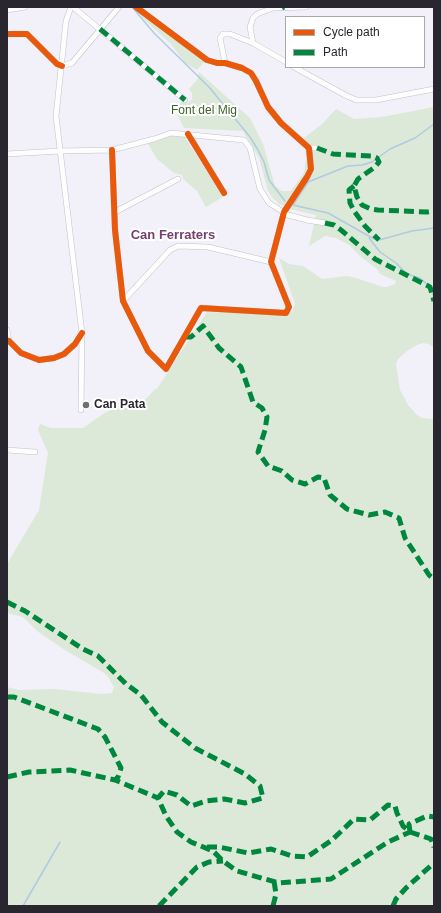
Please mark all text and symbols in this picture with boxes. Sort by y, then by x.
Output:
legend [285,16,425,68]
text: Cycle path [323,25,380,39]
text: Path [323,45,348,59]
park label: Font del Mig [171,104,237,118]
district label: Can Ferraters [131,227,215,243]
place label: Can Pata [94,398,145,412]
marker: Can Pata [81,400,91,410]

